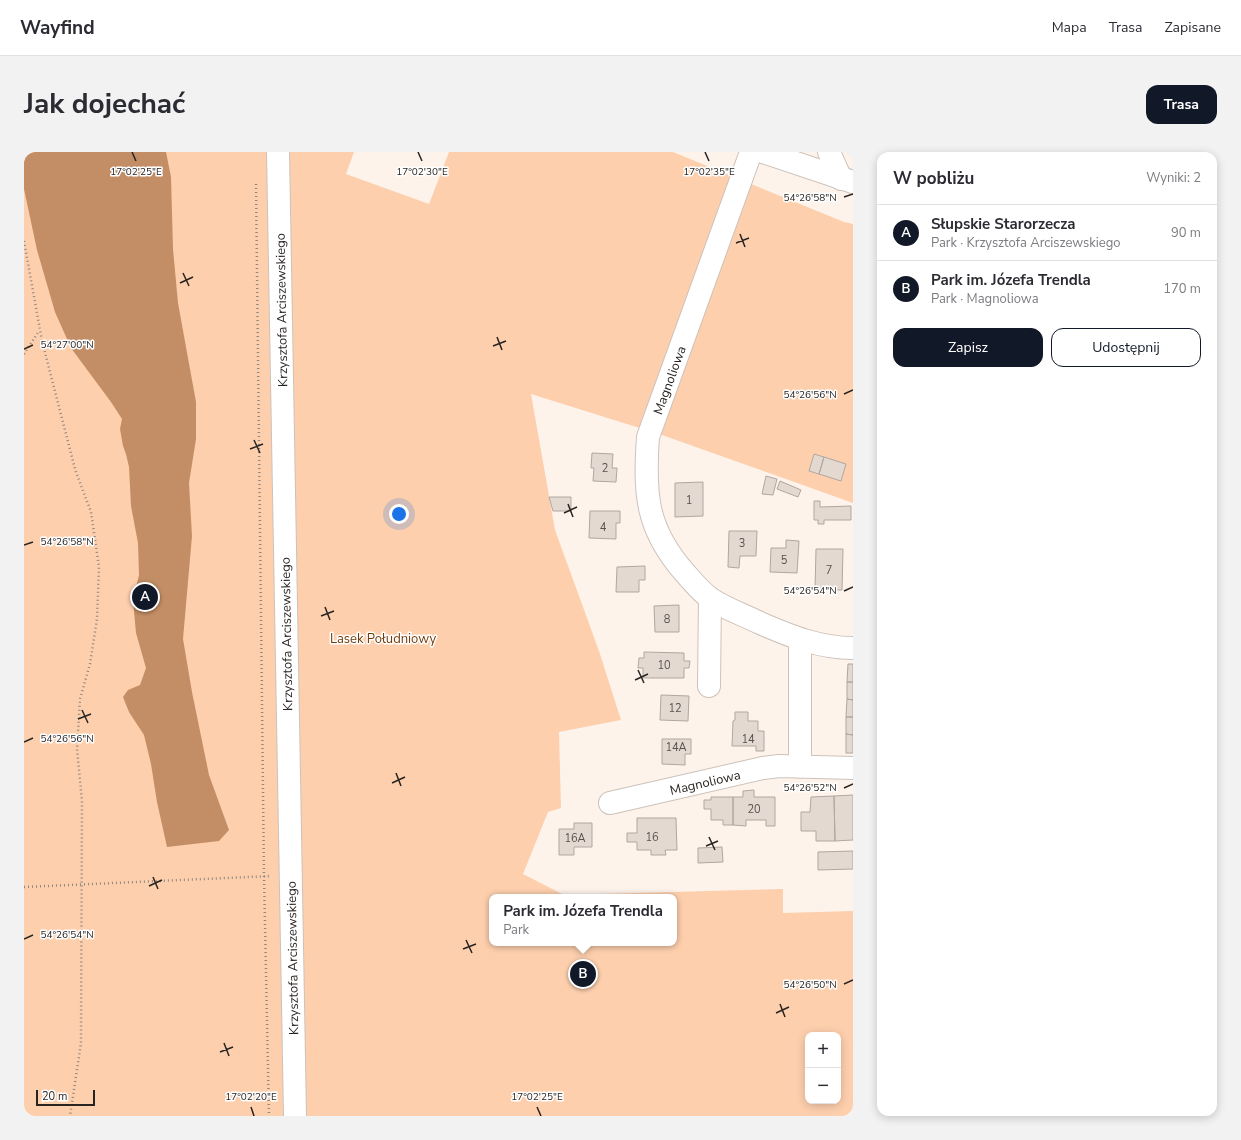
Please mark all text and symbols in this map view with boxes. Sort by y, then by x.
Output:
text: Wayfind [20,15,95,41]
text: Mapa [1052,18,1087,37]
text: Trasa [1109,18,1143,37]
text: Zapisane [1165,18,1221,37]
text: Jak dojechać [24,85,185,123]
button: Trasa [1146,85,1217,124]
text: 17°02'25"E [110,165,162,179]
text: 17°02'30"E [396,165,448,179]
text: 17°02'35"E [683,165,735,179]
text: W pobliżu [893,167,974,190]
text: Wyniki: 2 [1146,169,1201,187]
text: 54°26'58"N [783,191,837,205]
text: Słupskie Starorzecza [931,214,1075,234]
text: A [901,224,911,242]
text: 90 m [1171,224,1201,242]
street label: Krzysztofa Arciszewskiego [272,233,292,387]
text: Park · Krzysztofa Arciszewskiego [931,234,1121,252]
text: Park im. Józefa Trendla [931,270,1091,290]
text: B [902,280,910,298]
text: 170 m [1163,280,1201,298]
text: Park · Magnoliowa [931,290,1039,308]
button: Zapisz [893,328,1043,367]
button: Udostępnij [1051,328,1201,367]
text: 54°27'00"N [40,338,94,352]
street label: Magnoliowa [649,343,691,417]
text: 54°26'56"N [783,388,837,402]
house number: 2 [602,461,608,476]
house number: 1 [686,493,692,508]
your location [389,504,409,524]
house number: 4 [600,520,607,535]
text: 54°26'58"N [40,535,94,549]
house number: 3 [739,536,745,551]
house number: 5 [781,553,788,568]
street label: Krzysztofa Arciszewskiego [277,557,297,711]
house number: 7 [826,563,832,578]
pin: A [132,582,158,612]
text: 54°26'54"N [783,584,837,598]
house number: 8 [664,612,671,627]
park label: Lasek Południowy [330,630,436,648]
house number: 10 [657,658,671,673]
house number: 12 [668,701,682,716]
text: 54°26'56"N [40,732,94,746]
house number: 14 [741,732,755,747]
house number: 14A [665,740,687,755]
street label: Magnoliowa [668,766,742,800]
text: 54°26'52"N [783,781,837,795]
house number: 20 [747,802,761,817]
house number: 16 [645,830,659,845]
house number: 16A [564,831,586,846]
street label: Krzysztofa Arciszewskiego [283,881,303,1035]
popup [489,894,677,946]
text: Park im. Józefa Trendla [503,901,663,921]
text: Park [503,921,529,939]
text: 54°26'54"N [40,928,94,942]
pin: B [570,959,596,989]
text: 54°26'50"N [783,978,837,992]
map controls [805,1032,841,1104]
button: + [805,1032,841,1068]
button: − [805,1068,841,1104]
scale bar [36,1088,95,1107]
text: 20 m [42,1089,67,1104]
text: 17°02'20"E [225,1090,277,1104]
text: 17°02'25"E [511,1090,563,1104]

